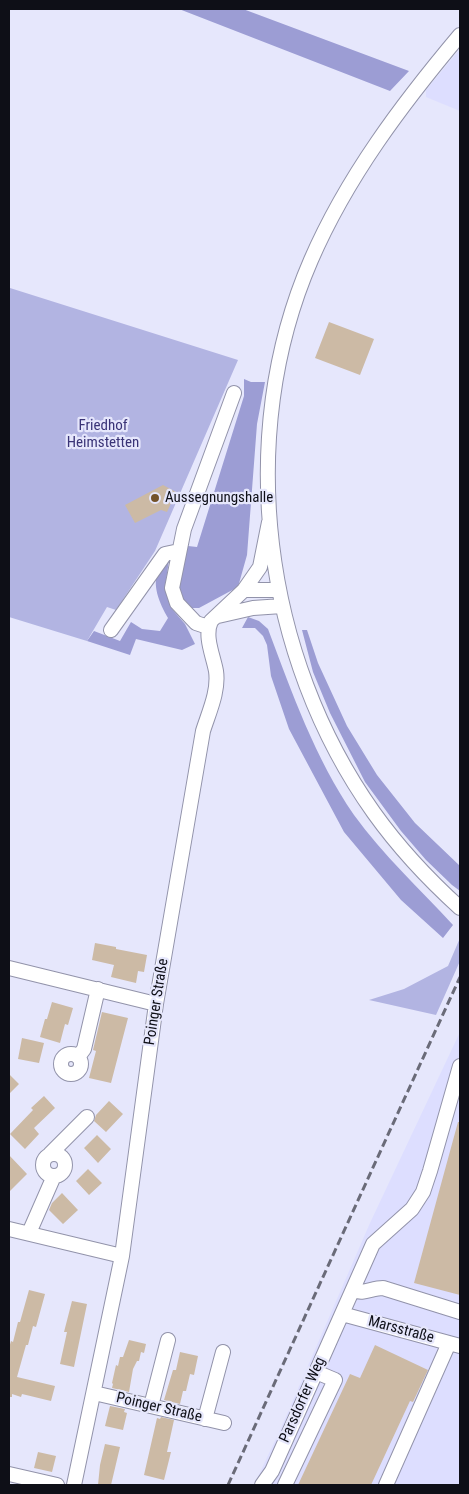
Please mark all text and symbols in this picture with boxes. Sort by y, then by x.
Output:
park label: Friedhof Heimstetten [67,417,139,452]
place label: Aussegnungshalle [165,489,273,507]
marker: Aussegnungshalle [149,492,161,504]
street label: Poinger Straße [141,957,173,1047]
street label: Marsstraße [366,1313,436,1347]
street label: Parsdorfer Weg [276,1354,330,1446]
street label: Poinger Straße [114,1389,204,1427]

